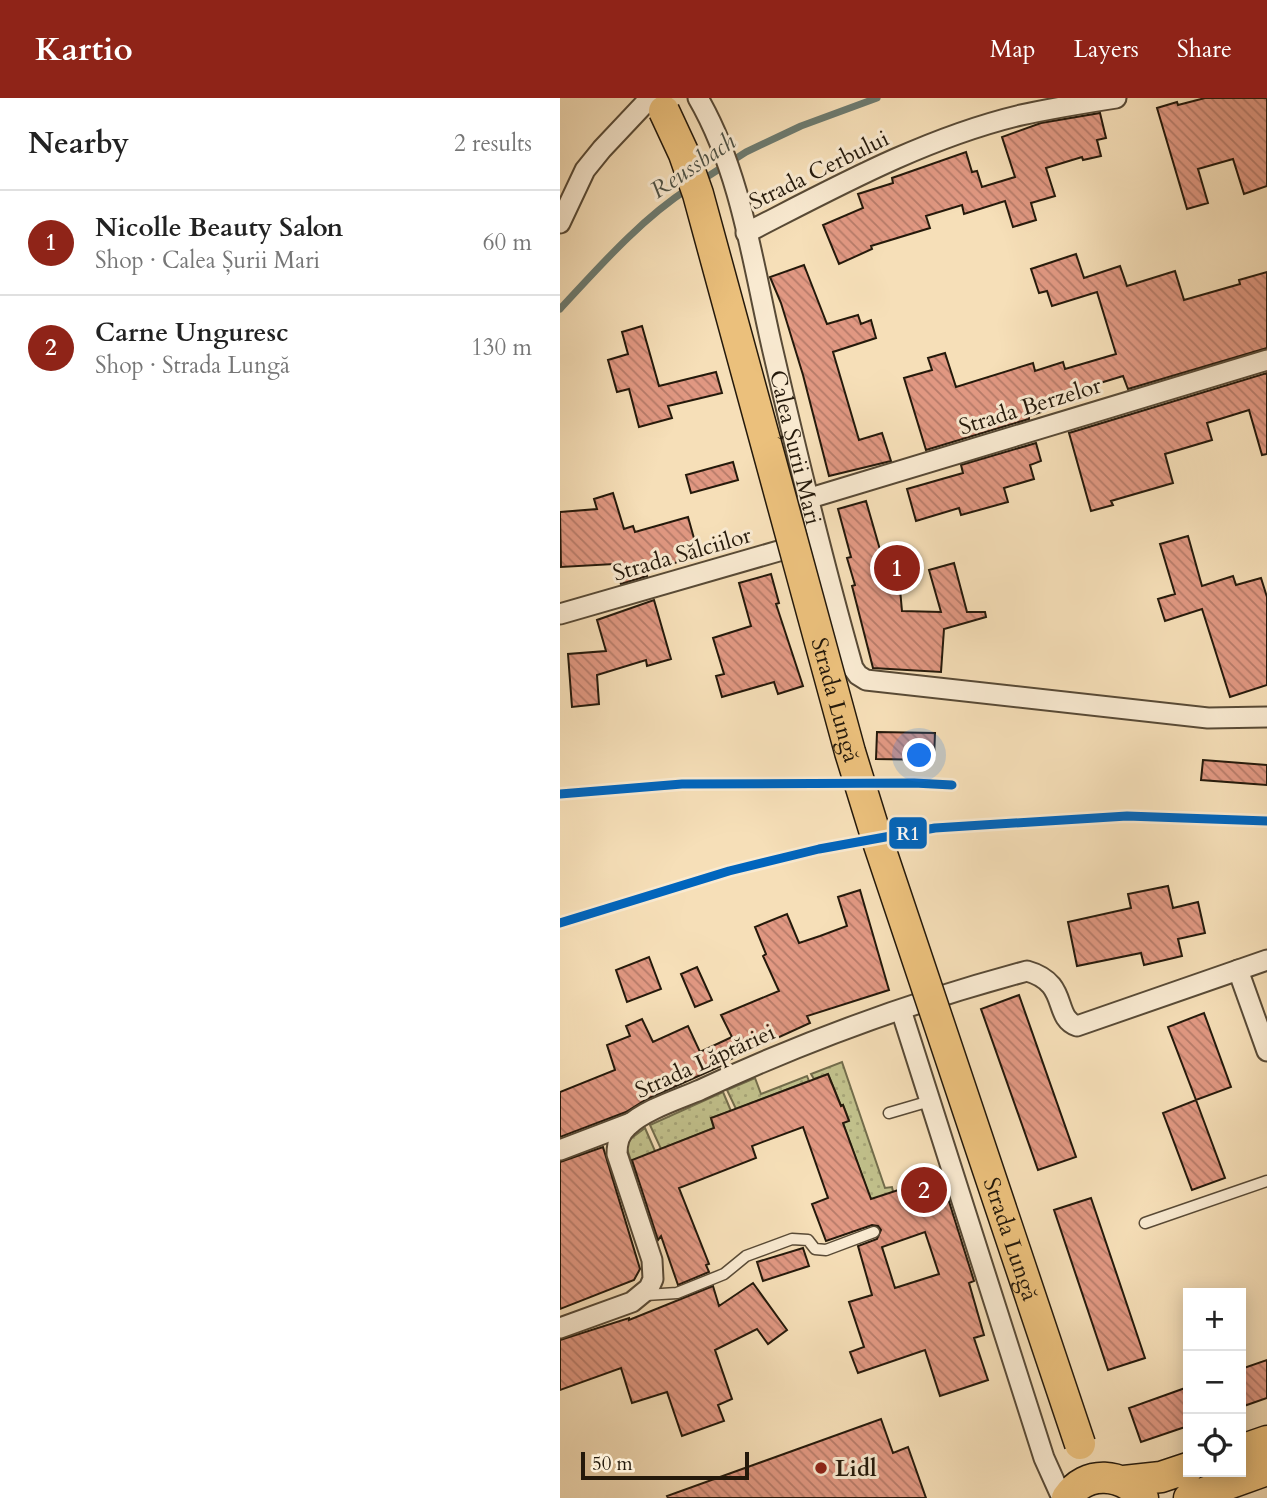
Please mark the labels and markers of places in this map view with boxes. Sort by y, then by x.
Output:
pin: 1 [874,542,920,594]
pin: 2 [901,1164,947,1216]
place label: Lidl [835,1453,877,1484]
marker: Lidl [813,1460,829,1476]

